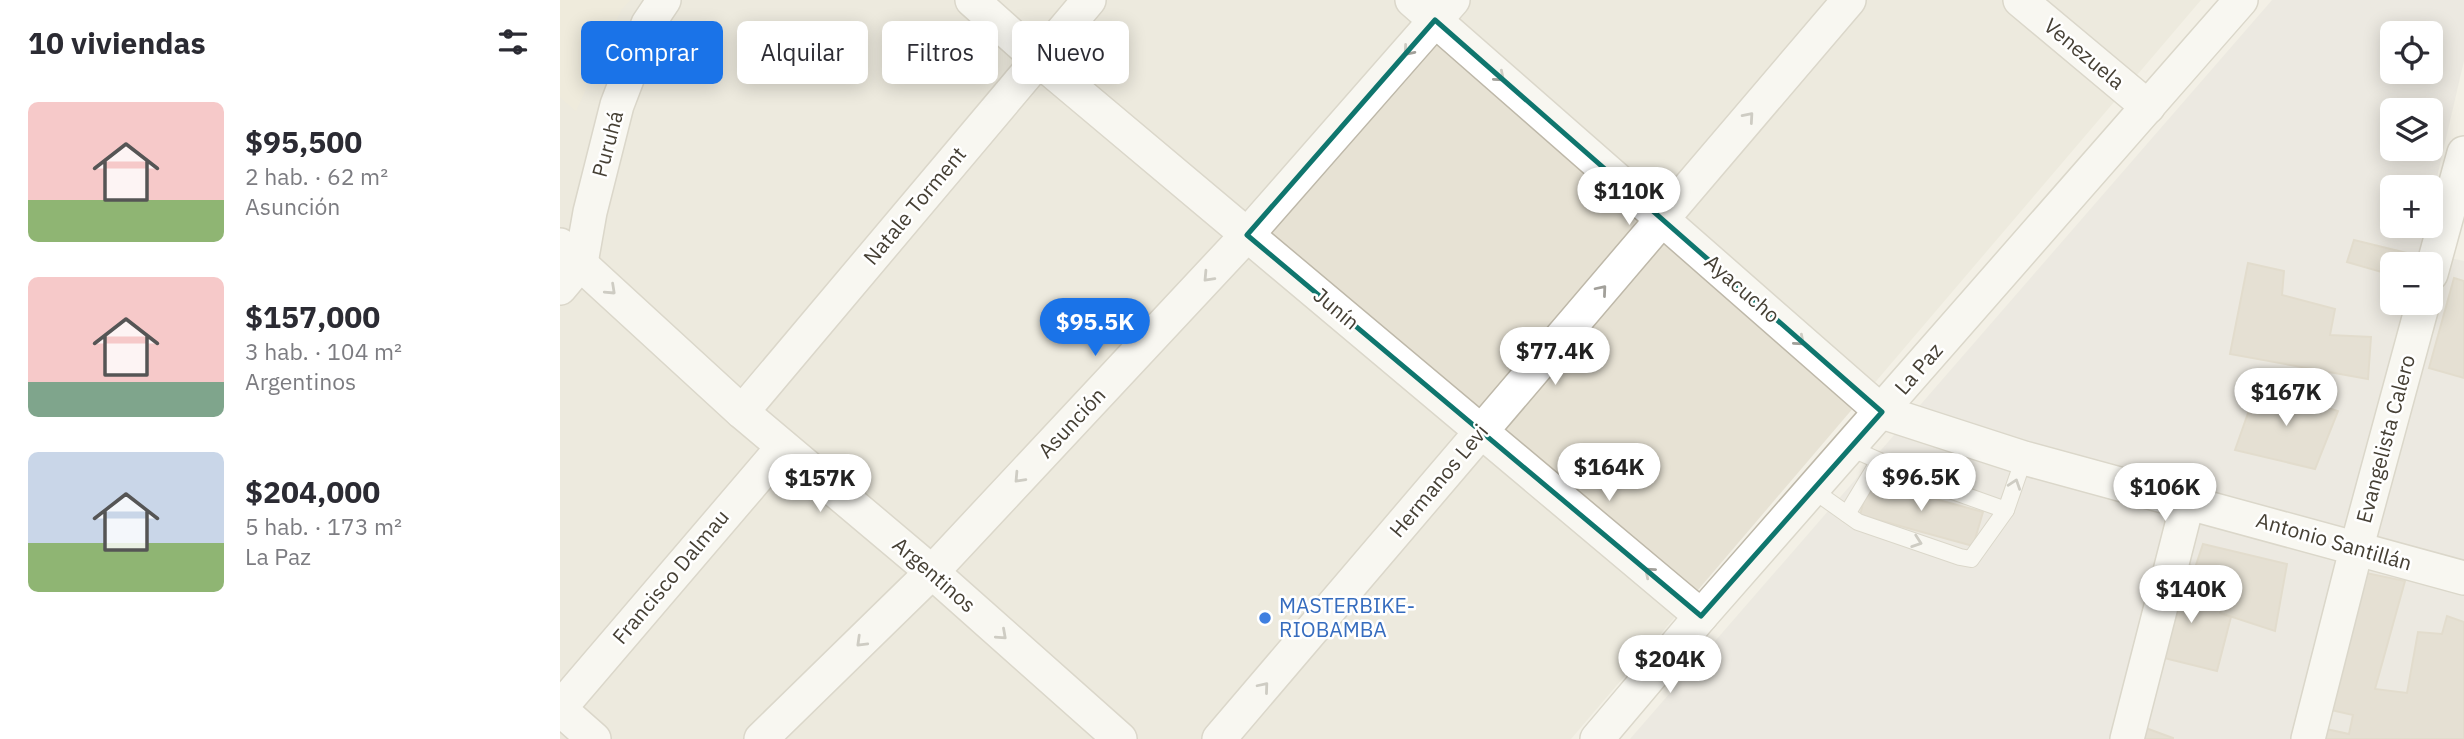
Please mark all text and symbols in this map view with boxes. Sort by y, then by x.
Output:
street label: Venezuela [2038,11,2131,95]
chip: Comprar [581,21,723,84]
chip: Alquilar [737,21,868,84]
chip: Filtros [882,21,998,84]
chip: Nuevo [1012,21,1129,84]
map controls [2380,21,2443,315]
button: locate [2380,21,2443,84]
text: 10 viviendas [28,23,206,62]
icon: filters [494,23,532,61]
one-way arrow [1404,43,1416,56]
one-way arrow [1492,69,1505,82]
button: layers [2380,98,2443,161]
street label: Puruhá [585,108,629,180]
one-way arrow [1741,112,1753,125]
text: $95,500 [245,122,362,161]
icon: home [84,130,168,214]
street label: Natale Torment [857,140,972,270]
text: 2 hab. · 62 m² [245,161,388,191]
pin: $110K [1580,168,1678,227]
text: $110K [1593,175,1665,205]
button: + [2380,175,2443,238]
text: Asunción [245,191,340,221]
street label: Ayacucho [1699,248,1786,329]
button: − [2380,252,2443,315]
one-way arrow [1204,268,1217,281]
street label: Junín [1308,281,1365,336]
one-way arrow [603,282,616,295]
one-way arrow [1594,285,1606,298]
text: $157,000 [245,297,380,336]
pin: $95.5K [1038,298,1152,358]
icon: home [84,305,168,389]
text: $95.5K [1056,306,1134,336]
pin: $77.4K [1498,328,1612,387]
one-way arrow [1792,333,1805,345]
text: $77.4K [1516,335,1594,365]
text: 3 hab. · 104 m² [245,336,402,366]
street label: La Paz [1888,336,1949,400]
street label: Evangelista Calero [2349,351,2421,526]
text: Argentinos [245,366,356,396]
pin: $167K [2237,368,2335,428]
text: $167K [2250,376,2322,406]
street label: Asunción [1031,381,1111,464]
street label: Hermanos Levi [1383,418,1494,543]
pin: $164K [1560,444,1658,503]
text: $164K [1573,451,1645,481]
pin: $157K [771,454,869,514]
pin: $96.5K [1864,454,1978,513]
text: $96.5K [1882,461,1960,491]
text: $157K [784,462,856,492]
pin: $106K [2116,463,2214,523]
one-way arrow [1015,470,1028,483]
text: $106K [2129,471,2201,501]
text: $204,000 [245,472,380,511]
one-way arrow [2007,479,2021,491]
icon: home [84,480,168,564]
street label: Francisco Dalmau [606,503,735,650]
street label: Antonio Santillán [2253,505,2415,577]
text: 5 hab. · 173 m² [245,511,402,541]
street label: Argentinos [887,530,982,618]
one-way arrow [1910,534,1922,548]
text: La Paz [245,541,311,571]
pin: $140K [2142,566,2240,625]
one-way arrow [1644,568,1657,580]
text: $140K [2155,573,2227,603]
place label: MASTERBIKE- RIOBAMBA [1279,591,1415,643]
marker: MASTERBIKE- RIOBAMBA [1257,610,1273,626]
one-way arrow [994,627,1007,639]
one-way arrow [856,633,869,646]
pin: $204K [1621,636,1719,695]
text: $204K [1634,643,1706,673]
one-way arrow [1256,682,1268,695]

